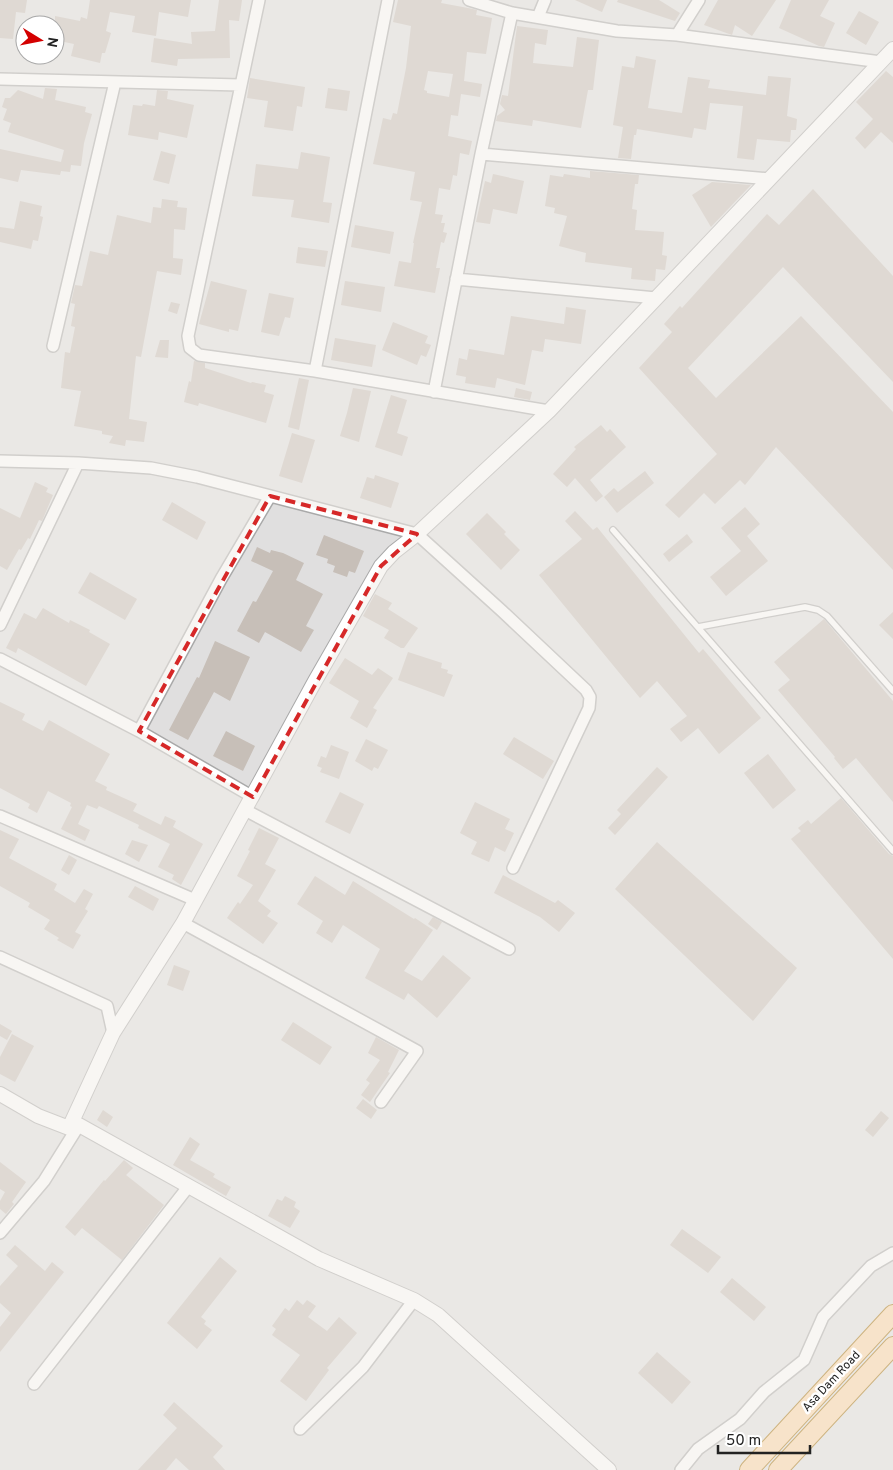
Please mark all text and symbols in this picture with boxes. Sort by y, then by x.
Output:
north arrow [15,15,65,65]
text: N [42,36,61,48]
street label: Asa Dam Road [799,1348,864,1416]
scale bar [718,1422,810,1454]
text: 50 m [726,1432,761,1451]

